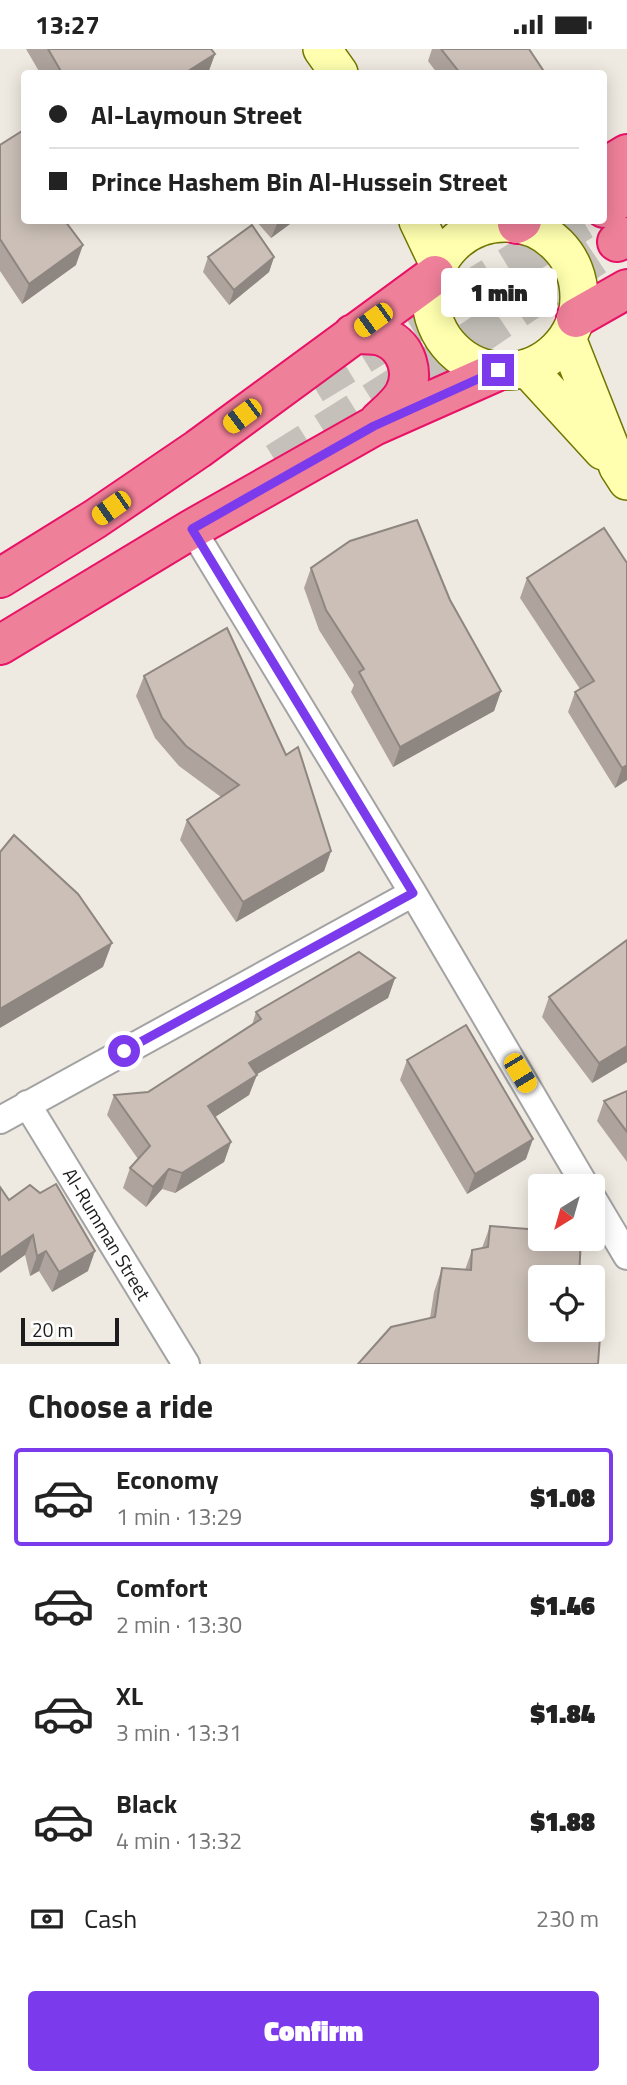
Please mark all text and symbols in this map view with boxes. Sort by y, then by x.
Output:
text: 13:27 [35,5,100,44]
text: Al-Laymoun Street [91,95,302,134]
text: Prince Hashem Bin Al-Hussein Street [91,162,508,201]
callout: 1 min [440,268,556,317]
text: 1 min [470,275,528,310]
car [350,299,397,341]
route end [482,354,514,386]
car [219,395,266,437]
car [88,487,135,529]
route start [108,1035,140,1067]
car [501,1050,540,1096]
street label: Al-Rumman Street [56,1162,159,1306]
north arrow [528,1174,606,1251]
map controls [528,1174,605,1342]
button: locate [528,1265,605,1342]
scale bar [21,1315,119,1347]
text: 20 m [32,1315,73,1344]
text: Choose a ride [28,1382,213,1430]
text: Economy [116,1460,218,1499]
icon: car [32,1466,95,1529]
text: $1.08 [530,1478,595,1517]
text: 1 min · 13:29 [116,1499,242,1534]
text: Comfort [116,1568,208,1607]
icon: car [32,1574,95,1637]
text: $1.46 [530,1586,595,1625]
text: 2 min · 13:30 [116,1607,242,1642]
text: XL [116,1676,143,1715]
icon: car [32,1682,95,1745]
text: $1.84 [530,1694,595,1733]
text: 3 min · 13:31 [116,1715,242,1750]
text: Black [116,1784,177,1823]
icon: car [32,1790,95,1853]
text: $1.88 [530,1802,595,1841]
text: 4 min · 13:32 [116,1823,242,1858]
text: Cash [84,1899,137,1938]
icon: cash [28,1900,66,1938]
text: 230 m [536,1901,599,1936]
button: Confirm [28,1991,599,2071]

